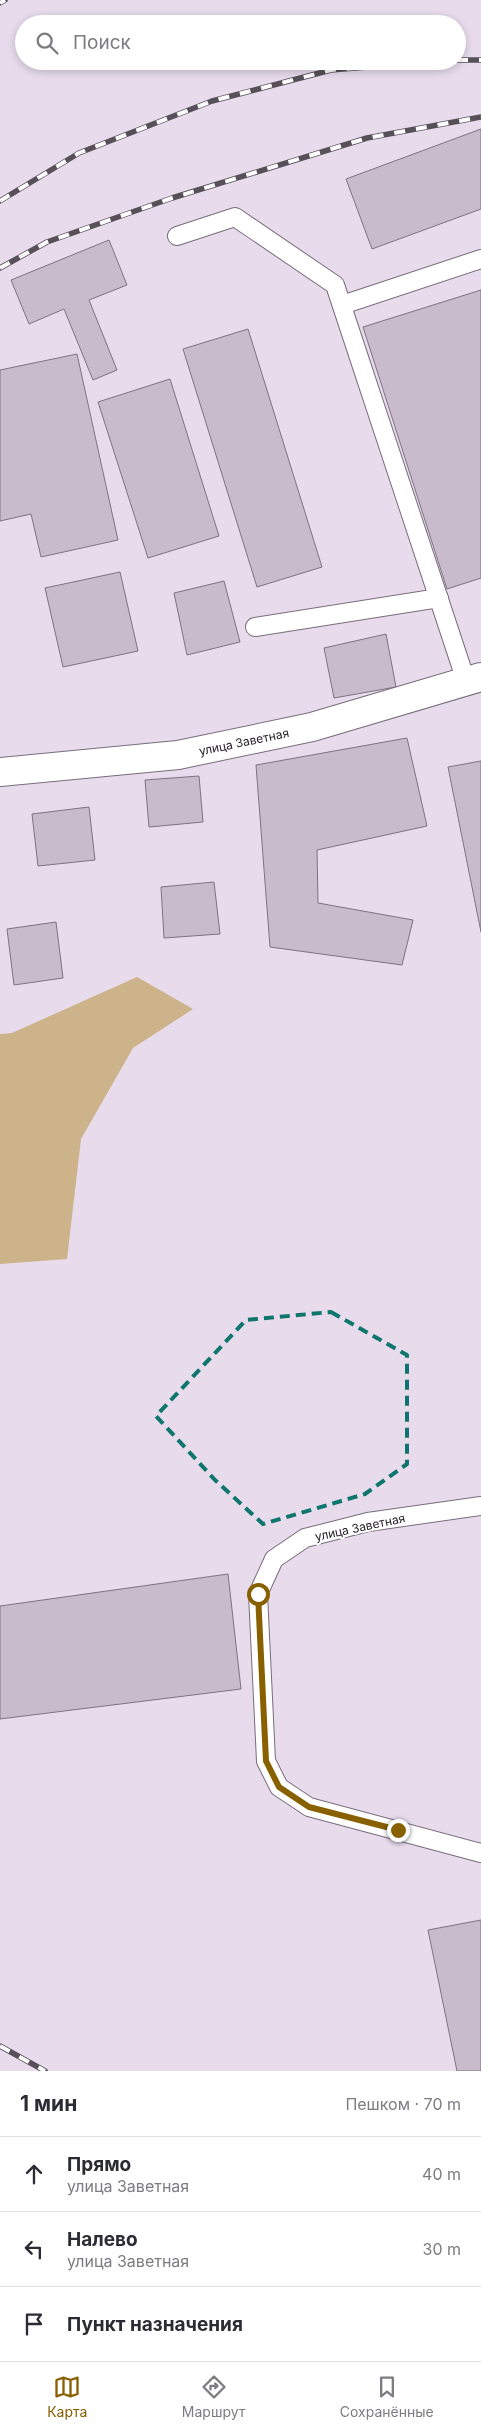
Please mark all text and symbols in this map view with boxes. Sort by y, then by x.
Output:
search box [15,15,466,70]
icon: search [33,29,61,57]
text: Поиск [73,31,131,54]
street label: улица Заветная [197,725,290,758]
street label: улица Заветная [314,1510,406,1544]
route start [247,1583,270,1606]
route end [387,1819,410,1842]
text: 1 мин [20,2091,77,2116]
text: Пешком · 70 m [345,2094,461,2114]
text: Прямо [67,2153,131,2176]
icon: ahead [20,2160,48,2188]
text: 40 m [422,2164,461,2184]
text: улица Заветная [67,2176,189,2196]
text: Налево [67,2228,138,2251]
icon: left [20,2235,48,2263]
text: 30 m [423,2239,461,2259]
text: улица Заветная [67,2251,189,2271]
icon: arrive [20,2310,48,2338]
text: Пункт назначения [67,2313,243,2336]
tab: Карта [47,2373,87,2420]
tab: Маршрут [182,2373,245,2420]
tab: Сохранённые [340,2373,434,2420]

